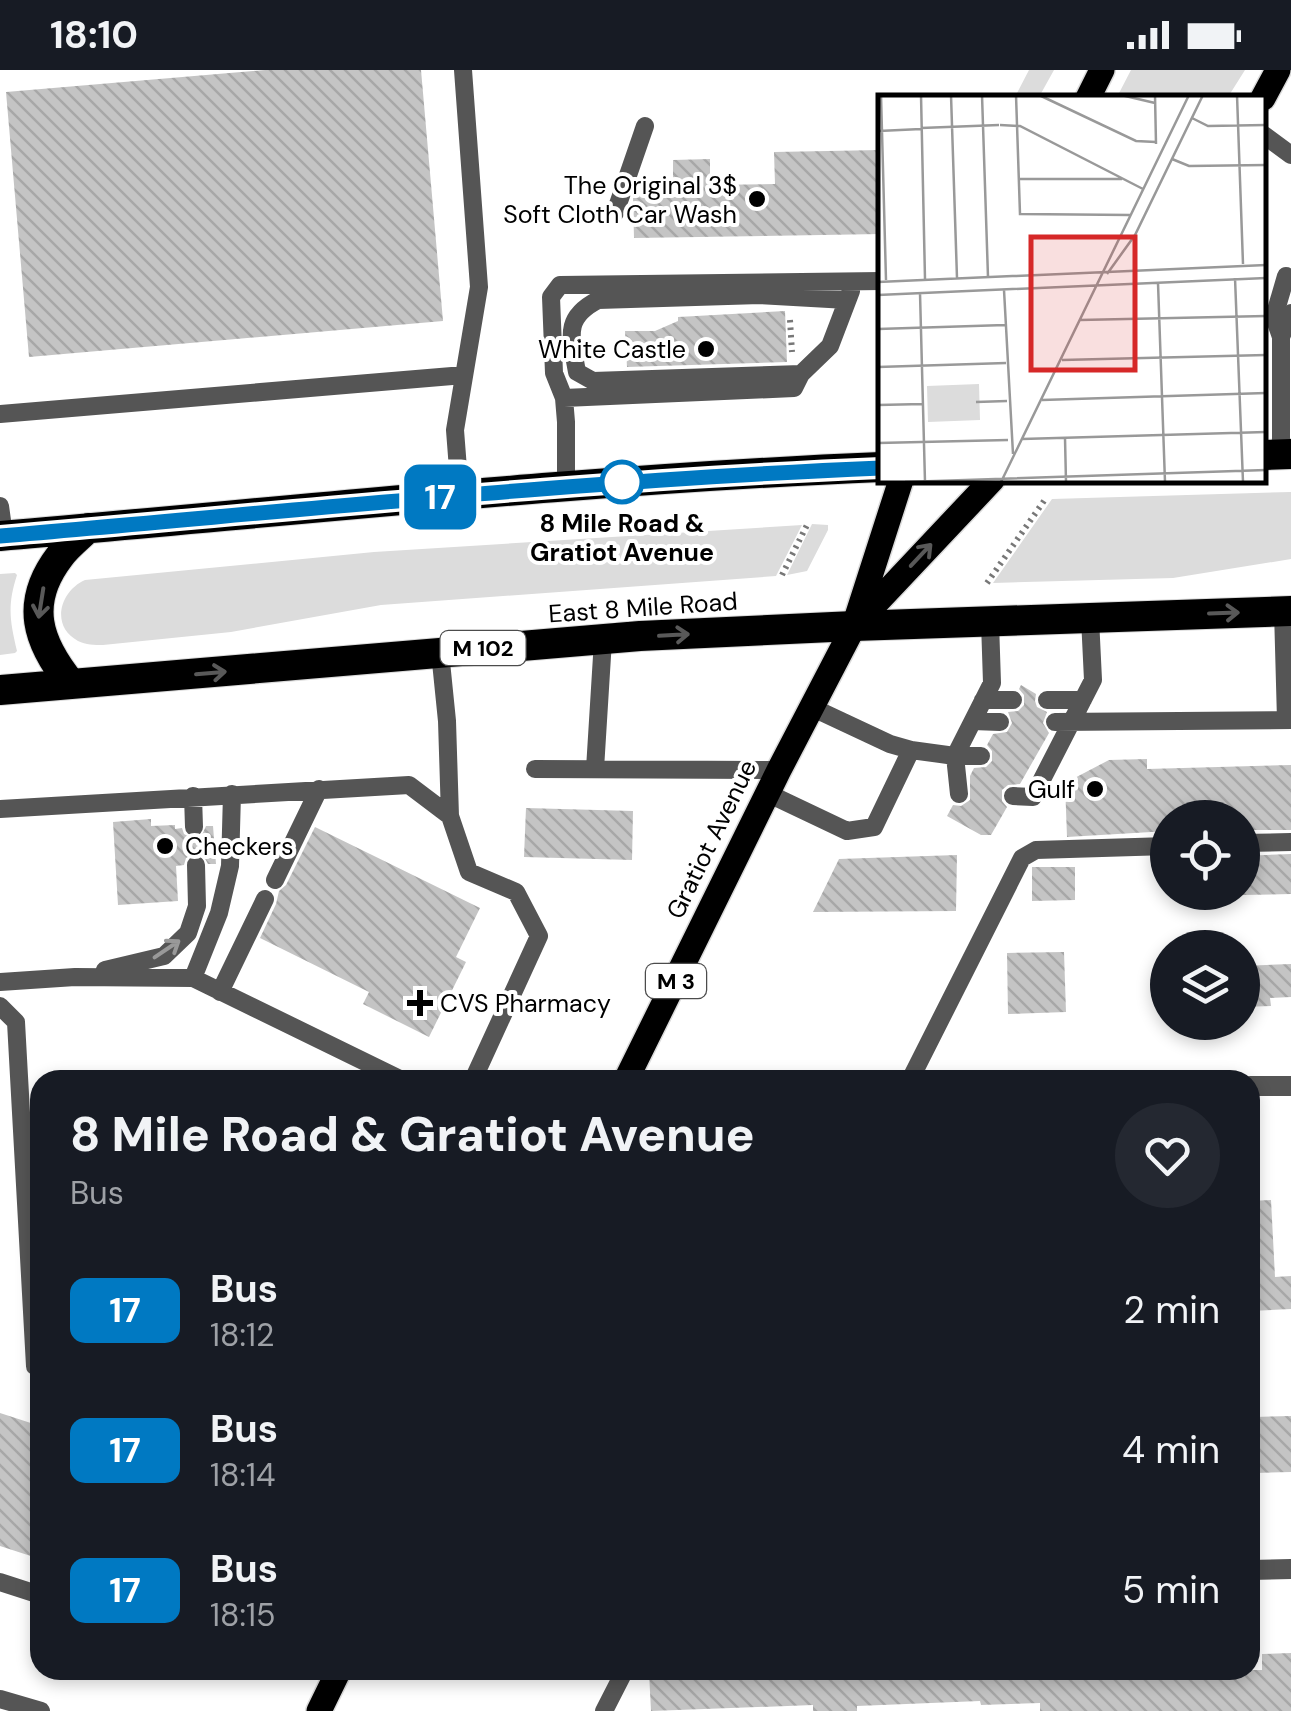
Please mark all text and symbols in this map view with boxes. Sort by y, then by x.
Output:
text: 18:10 [50,10,138,60]
inset map [878,95,1266,482]
place label: The Original 3$ Soft Cloth Car Wash [503,169,737,231]
marker: The Original 3$ Soft Cloth Car Wash [746,188,768,210]
place label: White Castle [538,333,686,366]
marker: White Castle [695,338,717,360]
marker: 8 Mile Road & Gratiot Avenue [601,461,643,503]
line badge: 17 [395,464,485,530]
text: 17 [424,474,456,520]
place label: 8 Mile Road & Gratiot Avenue [530,507,714,569]
one-way arrow [909,544,933,568]
street label: East 8 Mile Road [547,584,739,631]
one-way arrow [31,586,49,619]
one-way arrow [1208,604,1240,623]
one-way arrow [658,625,690,644]
road number: M 102 [440,631,526,665]
one-way arrow [194,663,226,682]
street label: Gratiot Avenue [659,754,764,924]
place label: Gulf [1028,773,1075,806]
marker: Gulf [1084,778,1106,800]
map controls [1150,800,1260,1040]
button: locate [1150,800,1260,910]
place label: Checkers [185,830,294,863]
marker: Checkers [154,835,176,857]
button: layers [1150,930,1260,1040]
one-way arrow [153,939,180,960]
road number: M 3 [646,964,706,998]
place label: CVS Pharmacy [440,987,611,1020]
marker: CVS Pharmacy [409,992,431,1014]
text: 8 Mile Road & Gratiot Avenue [70,1103,755,1166]
button: heart [1115,1103,1220,1208]
text: Bus [70,1172,124,1214]
text: Bus [210,1264,278,1314]
text: 2 min [1123,1285,1220,1335]
text: 17 [109,1287,141,1333]
text: 18:12 [210,1314,274,1356]
text: Bus [210,1404,278,1454]
text: 4 min [1122,1425,1220,1475]
text: 17 [109,1427,141,1473]
text: 18:14 [210,1454,275,1496]
text: Bus [210,1544,278,1594]
text: 5 min [1122,1565,1220,1615]
text: 17 [109,1567,141,1613]
text: 18:15 [210,1594,275,1636]

